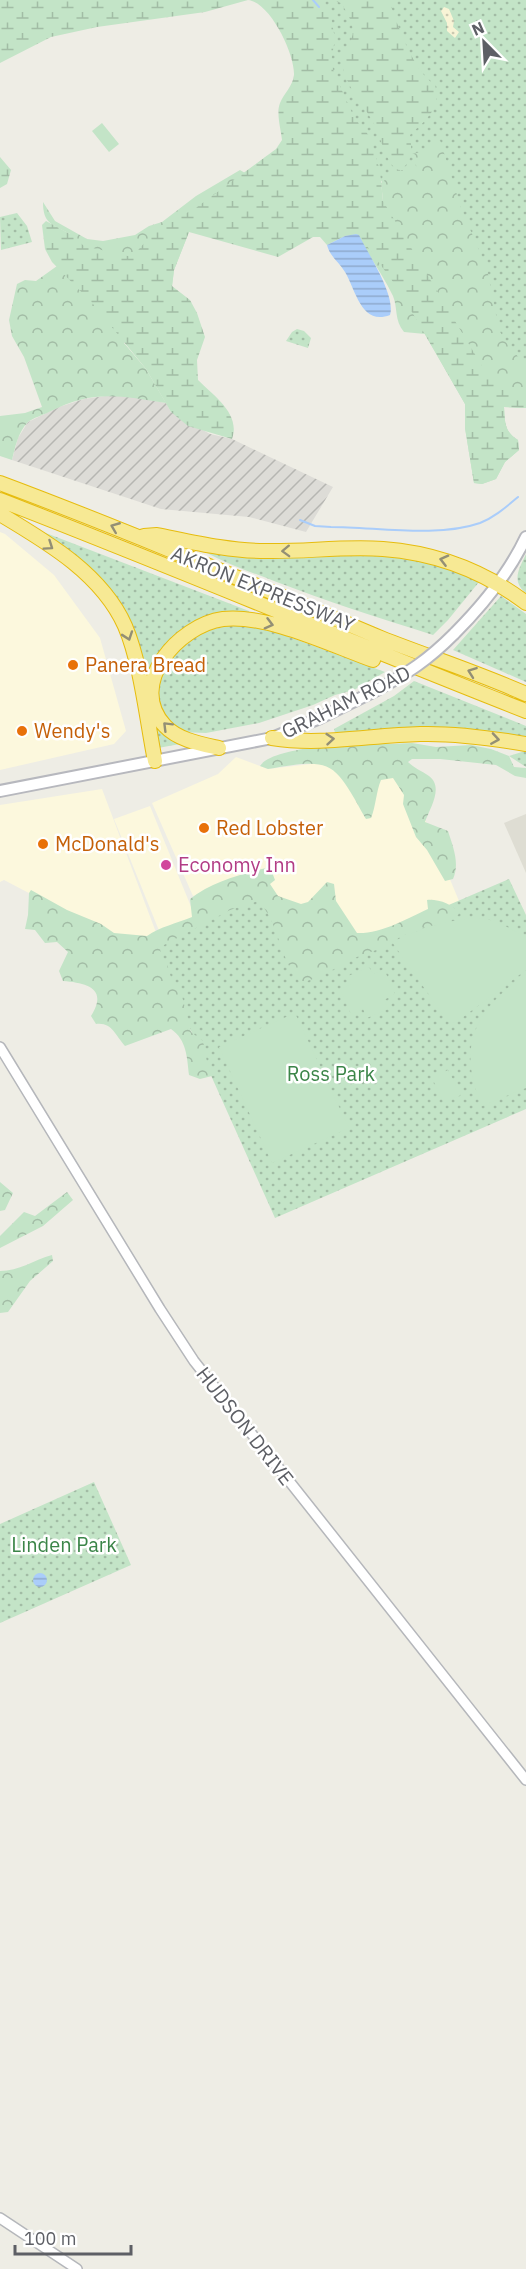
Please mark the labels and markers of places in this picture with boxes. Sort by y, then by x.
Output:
place label: Panera Bread [85,651,206,678]
marker: Panera Bread [66,658,80,672]
place label: Wendy's [34,717,110,744]
marker: Wendy's [15,724,29,738]
place label: Red Lobster [216,814,323,841]
marker: Red Lobster [197,821,211,835]
place label: McDonald's [55,830,160,857]
marker: McDonald's [36,837,50,851]
place label: Economy Inn [178,851,296,878]
marker: Economy Inn [159,858,173,872]

